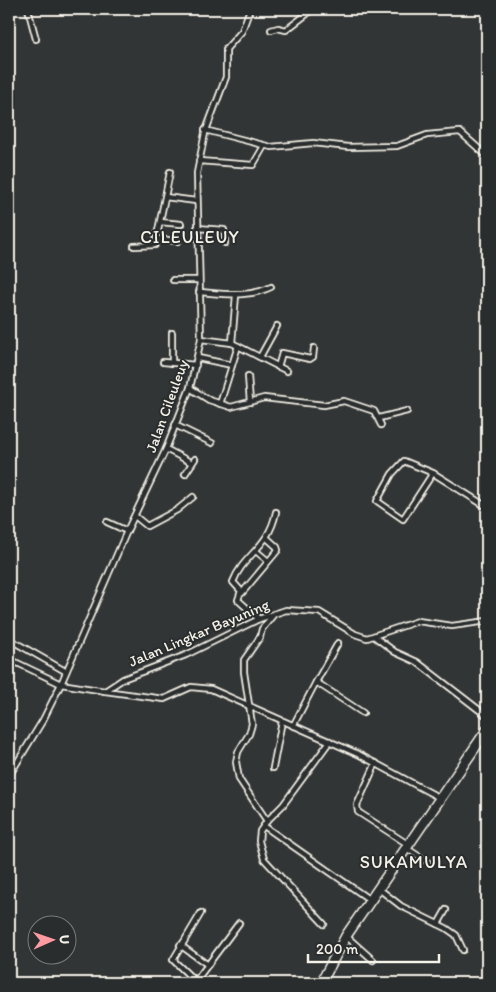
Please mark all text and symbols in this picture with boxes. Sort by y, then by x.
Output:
district label: CILEULEUY [140,226,240,248]
street label: Jalan Cileuleuy [142,357,192,455]
street label: Jalan Lingkar Bayuning [126,595,272,671]
district label: SUKAMULYA [360,851,468,873]
north arrow [28,914,78,964]
scale bar [308,932,440,964]
text: U [56,935,73,945]
text: 200 m [316,940,359,958]

